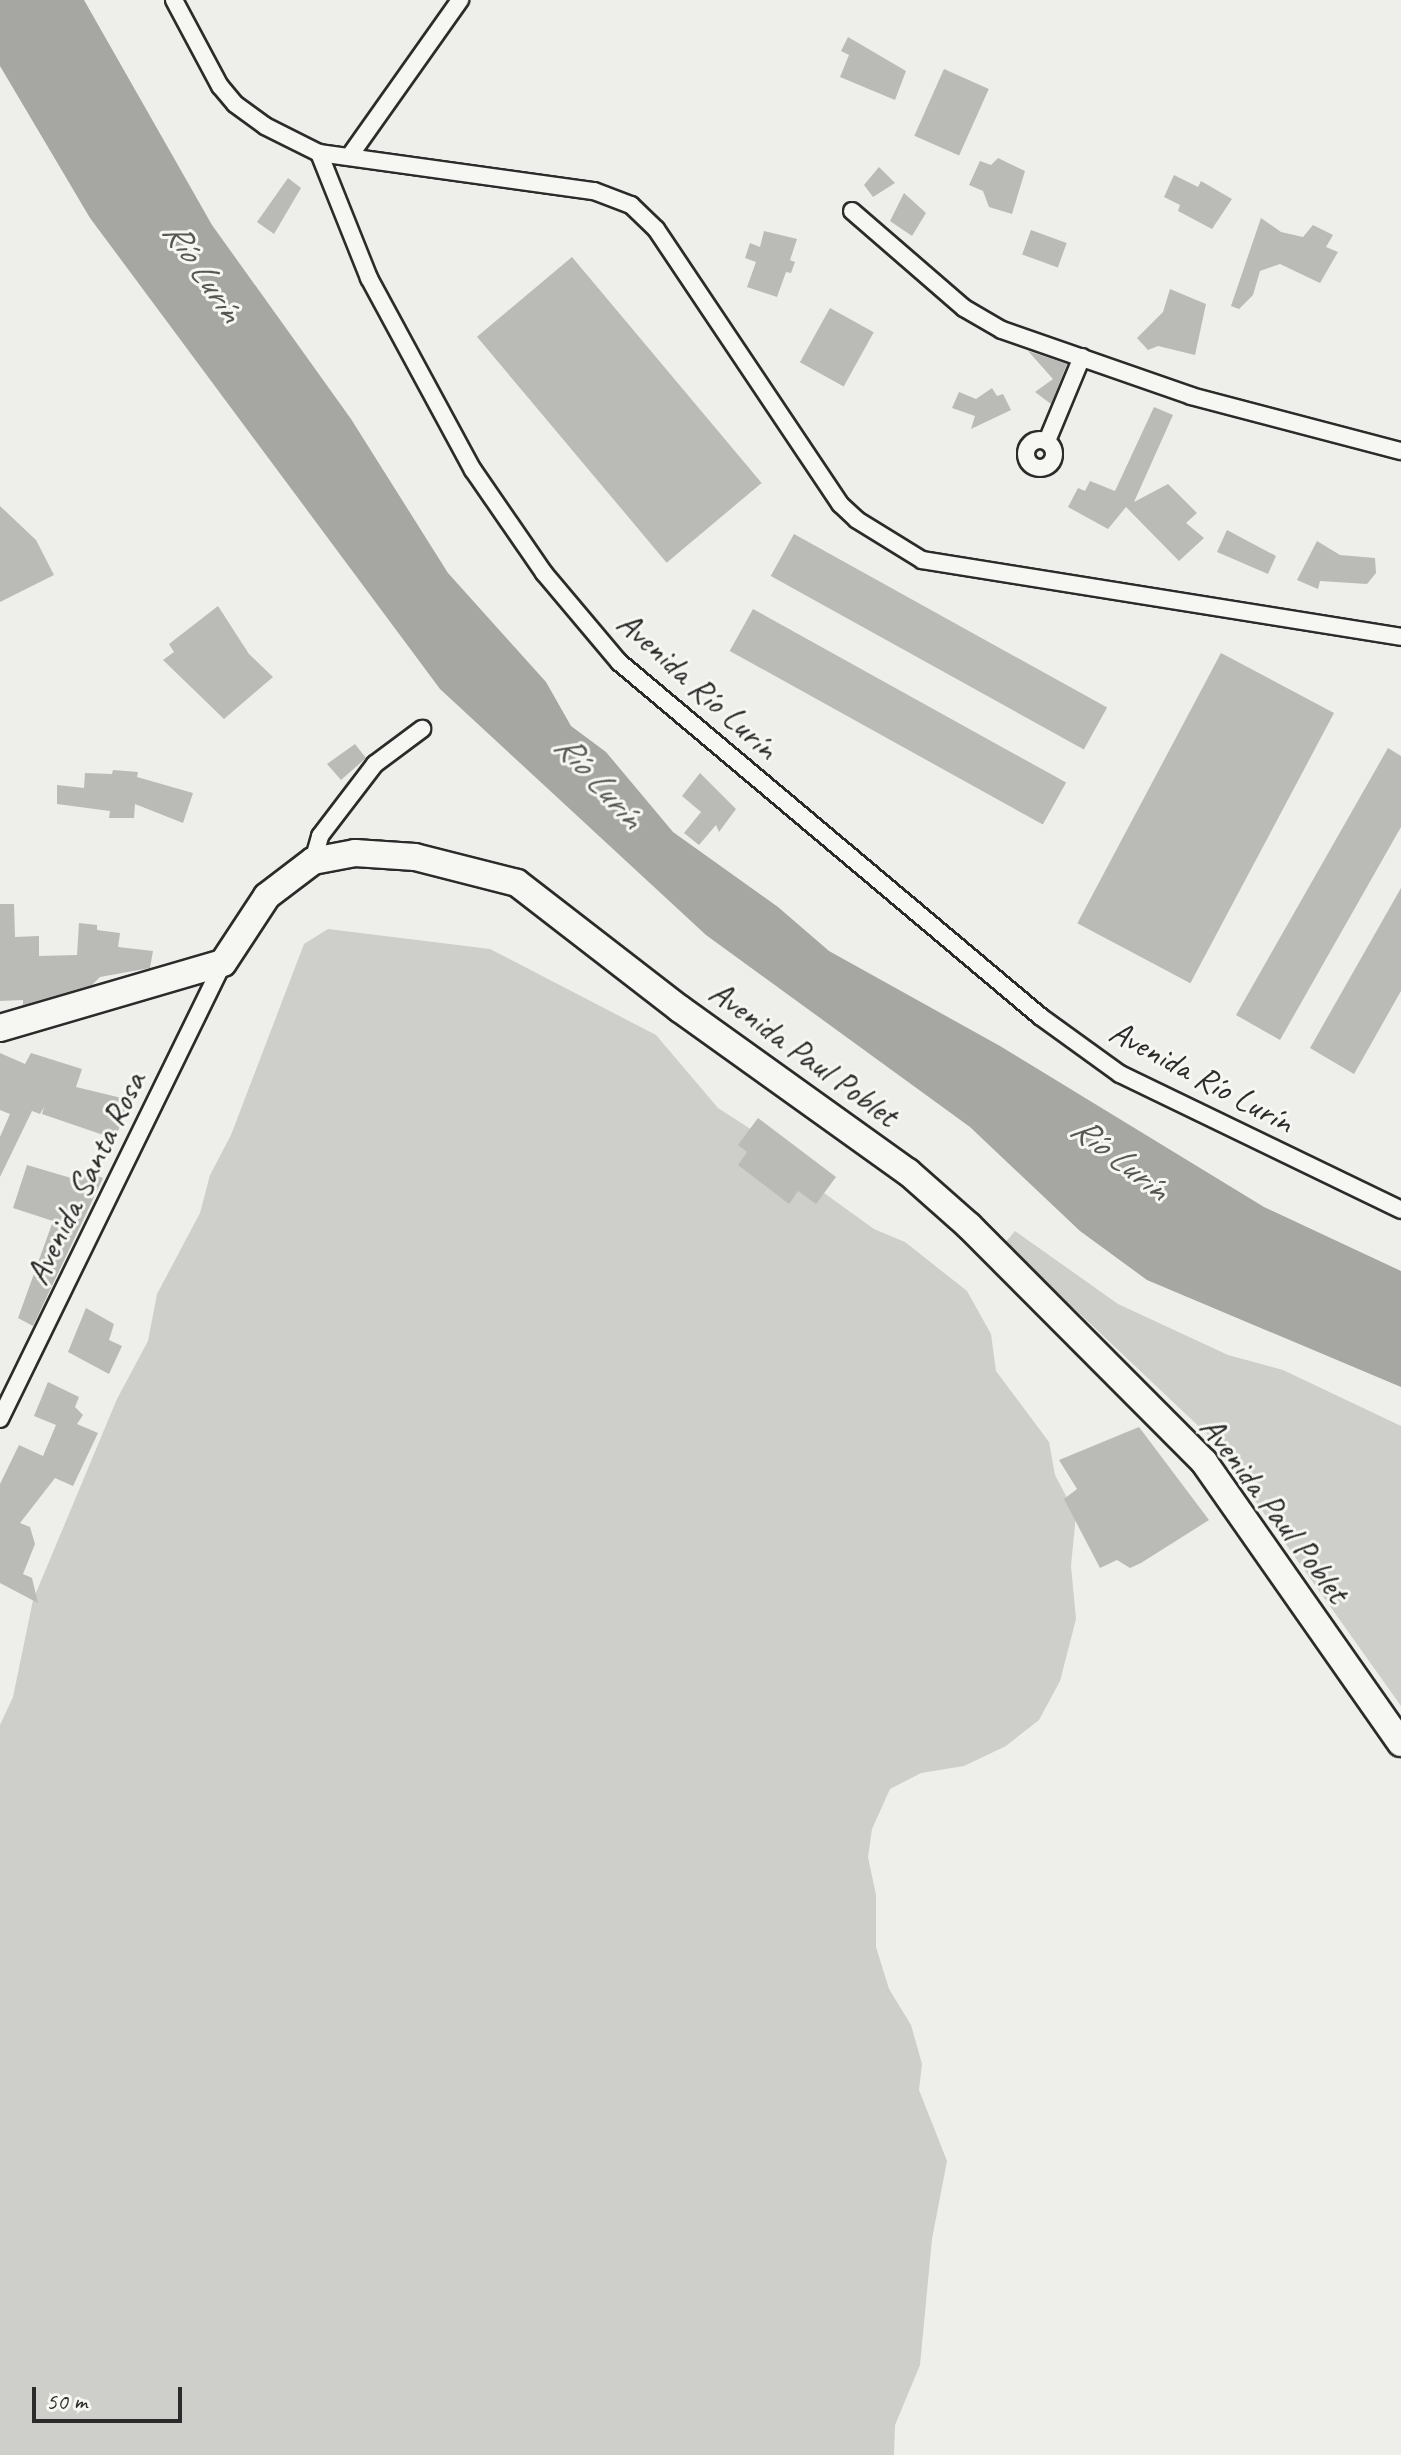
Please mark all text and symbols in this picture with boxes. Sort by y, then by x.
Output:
water label: Río Lurín [154,213,252,329]
street label: Avenida Río Lurín [610,603,786,767]
water label: Río Lurín [546,725,652,837]
street label: Avenida Paul Poblet [702,971,906,1135]
street label: Avenida Río Lurín [1104,1011,1300,1141]
street label: Avenida Santa Rosa [16,1065,154,1291]
water label: Río Lurín [1063,1107,1177,1209]
street label: Avenida Paul Poblet [1192,1408,1358,1610]
scale bar [36,2371,186,2421]
text: 50 m [46,2386,87,2416]

